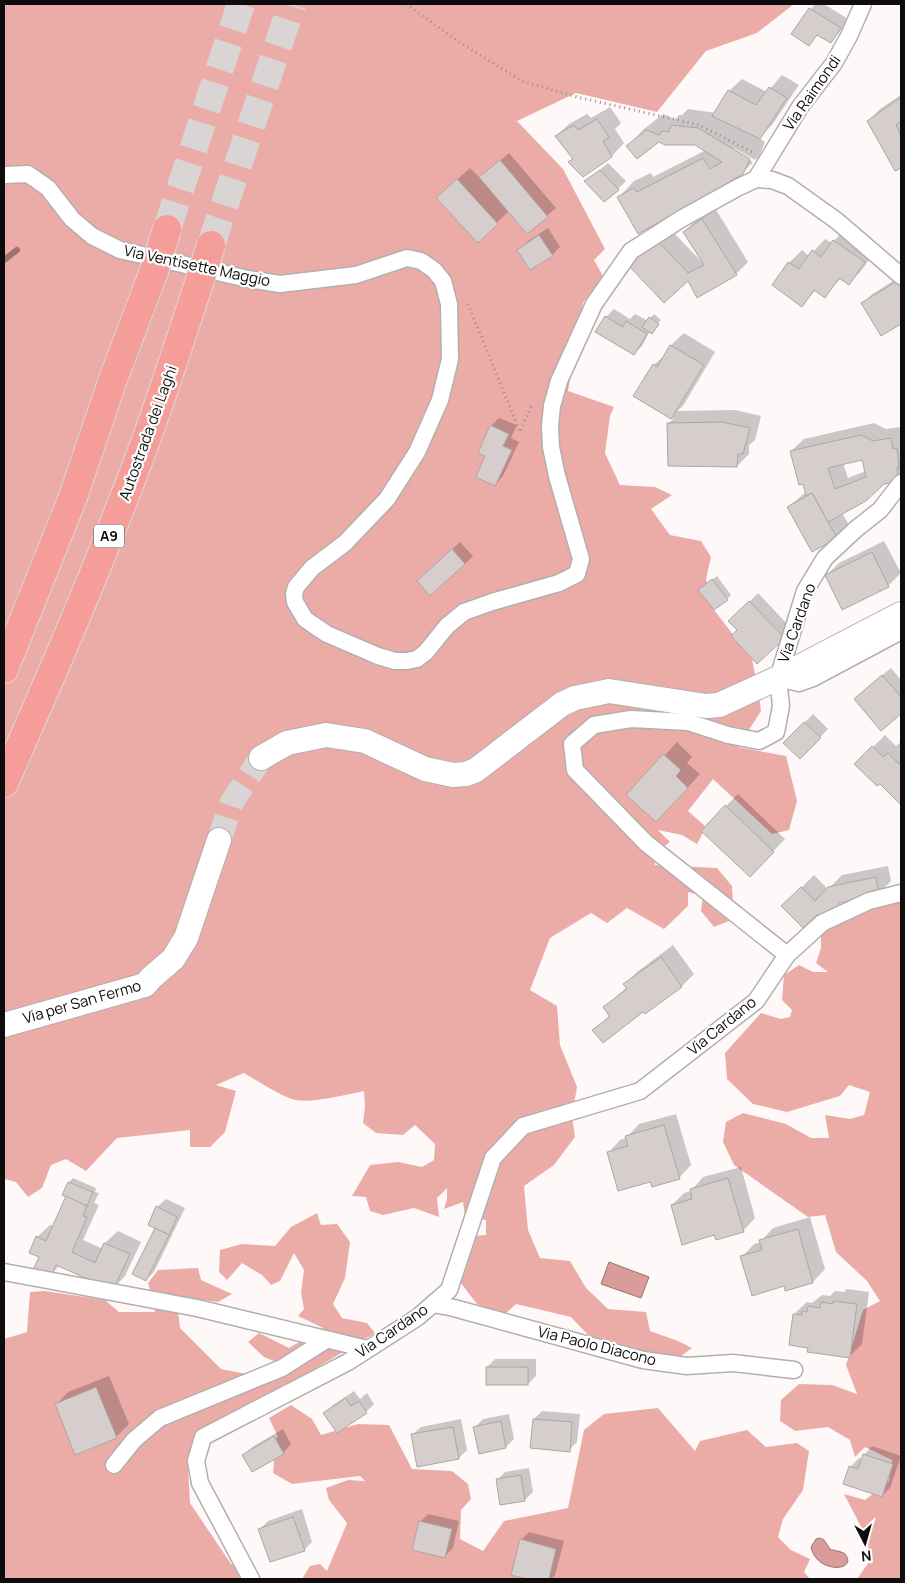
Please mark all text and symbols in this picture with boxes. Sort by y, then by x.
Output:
street label: Via Raimondi [778,51,845,135]
street label: Via Ventisette Maggio [122,240,272,291]
street label: Autostrada dei Laghi [113,363,182,503]
road number: A9 [94,524,124,548]
street label: Via Cardano [772,580,821,665]
street label: Via per San Fermo [20,975,144,1028]
street label: Via Cardano [683,991,761,1060]
street label: Via Cardano [351,1299,432,1362]
street label: Via Paolo Diacono [536,1321,659,1370]
north arrow [840,1518,890,1568]
text: N [860,1546,872,1566]

